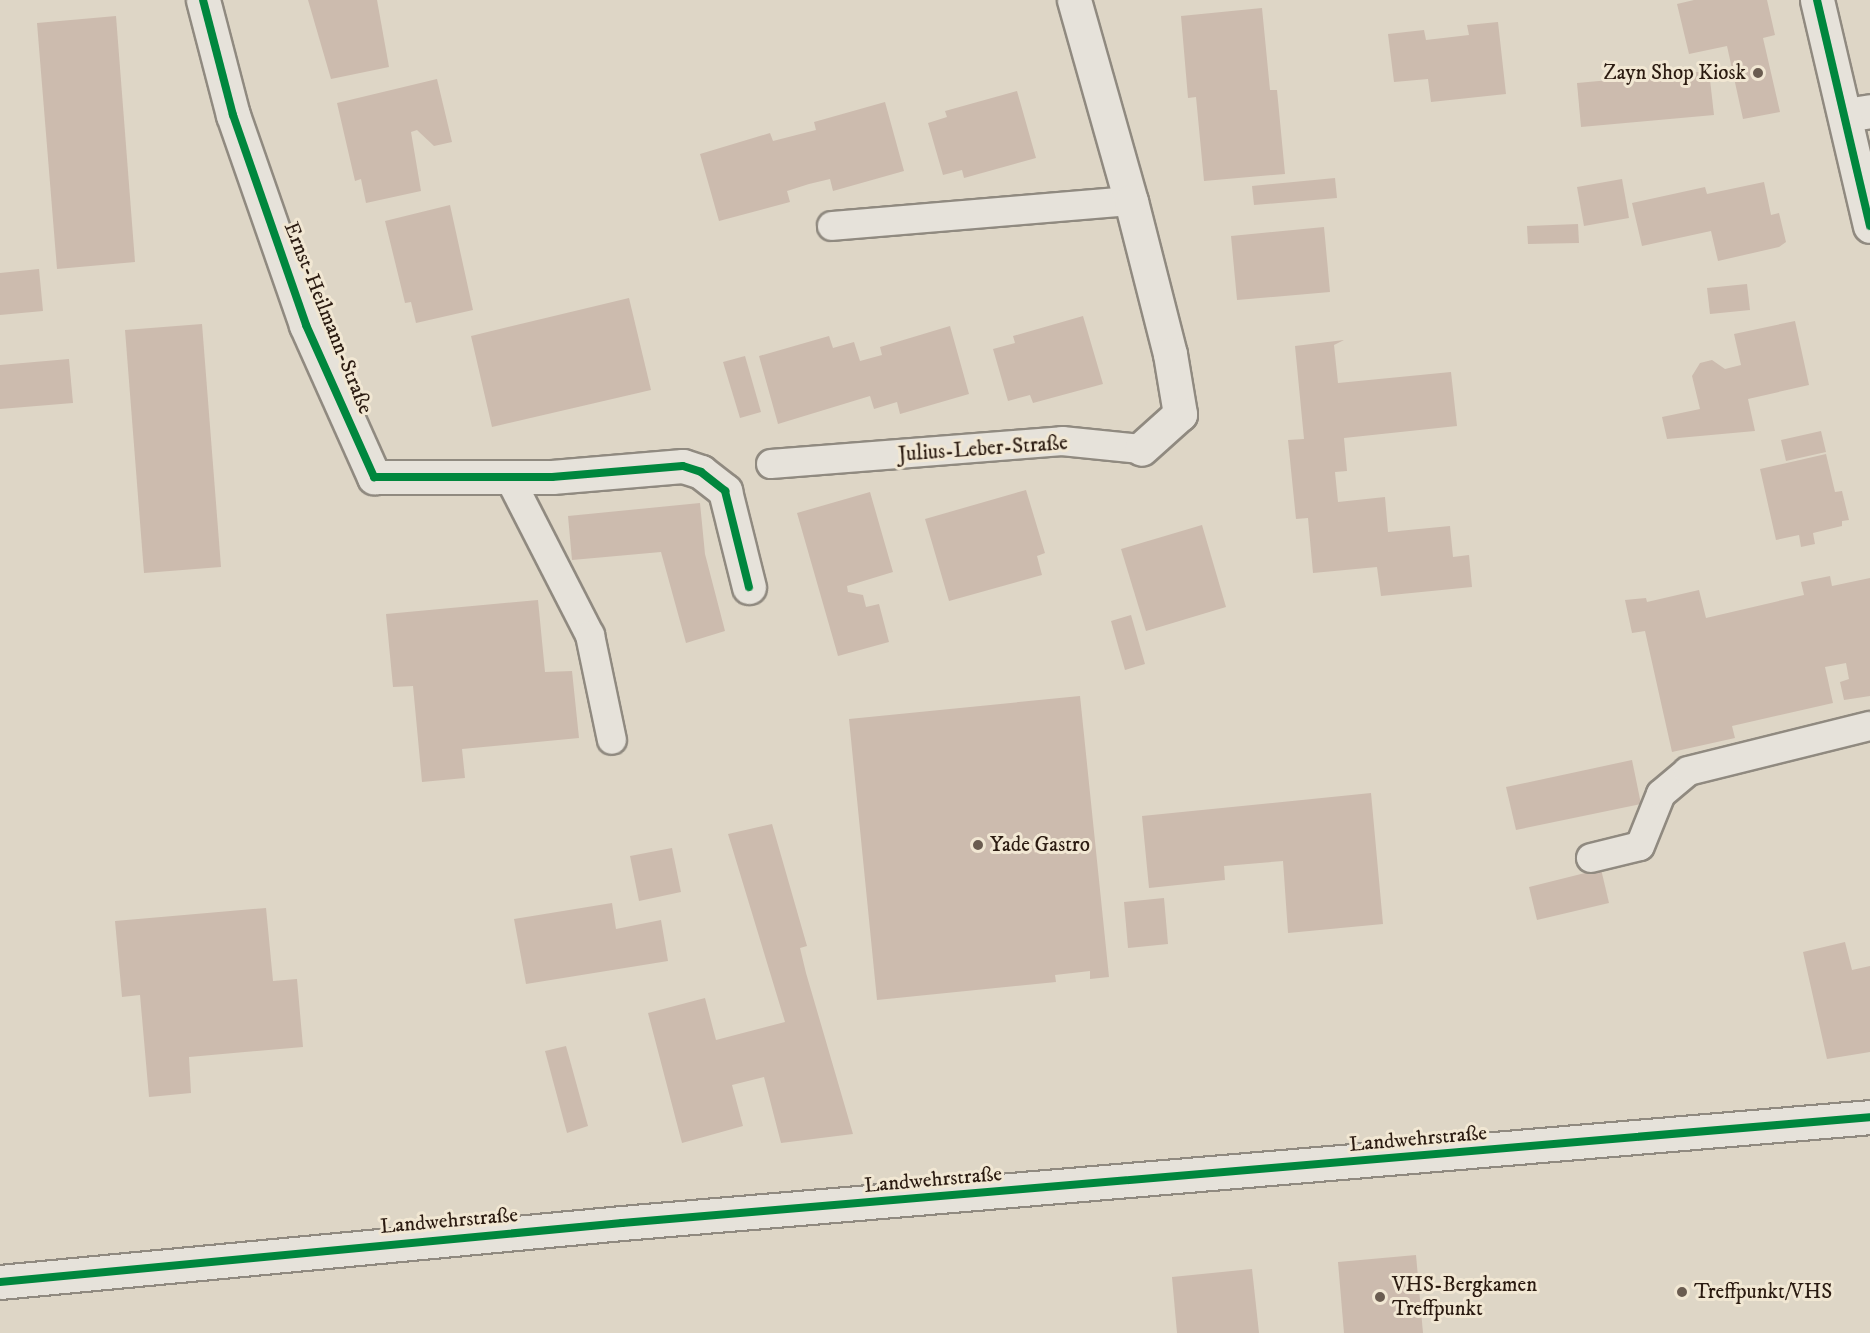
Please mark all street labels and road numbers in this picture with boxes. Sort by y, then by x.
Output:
street label: Ernst-Heilmann-Straße [278,218,378,418]
street label: Julius-Leber-Straße [897,431,1069,467]
street label: Landwehrstraße [1348,1120,1488,1158]
street label: Landwehrstraße [863,1161,1003,1199]
street label: Landwehrstraße [379,1202,519,1240]

